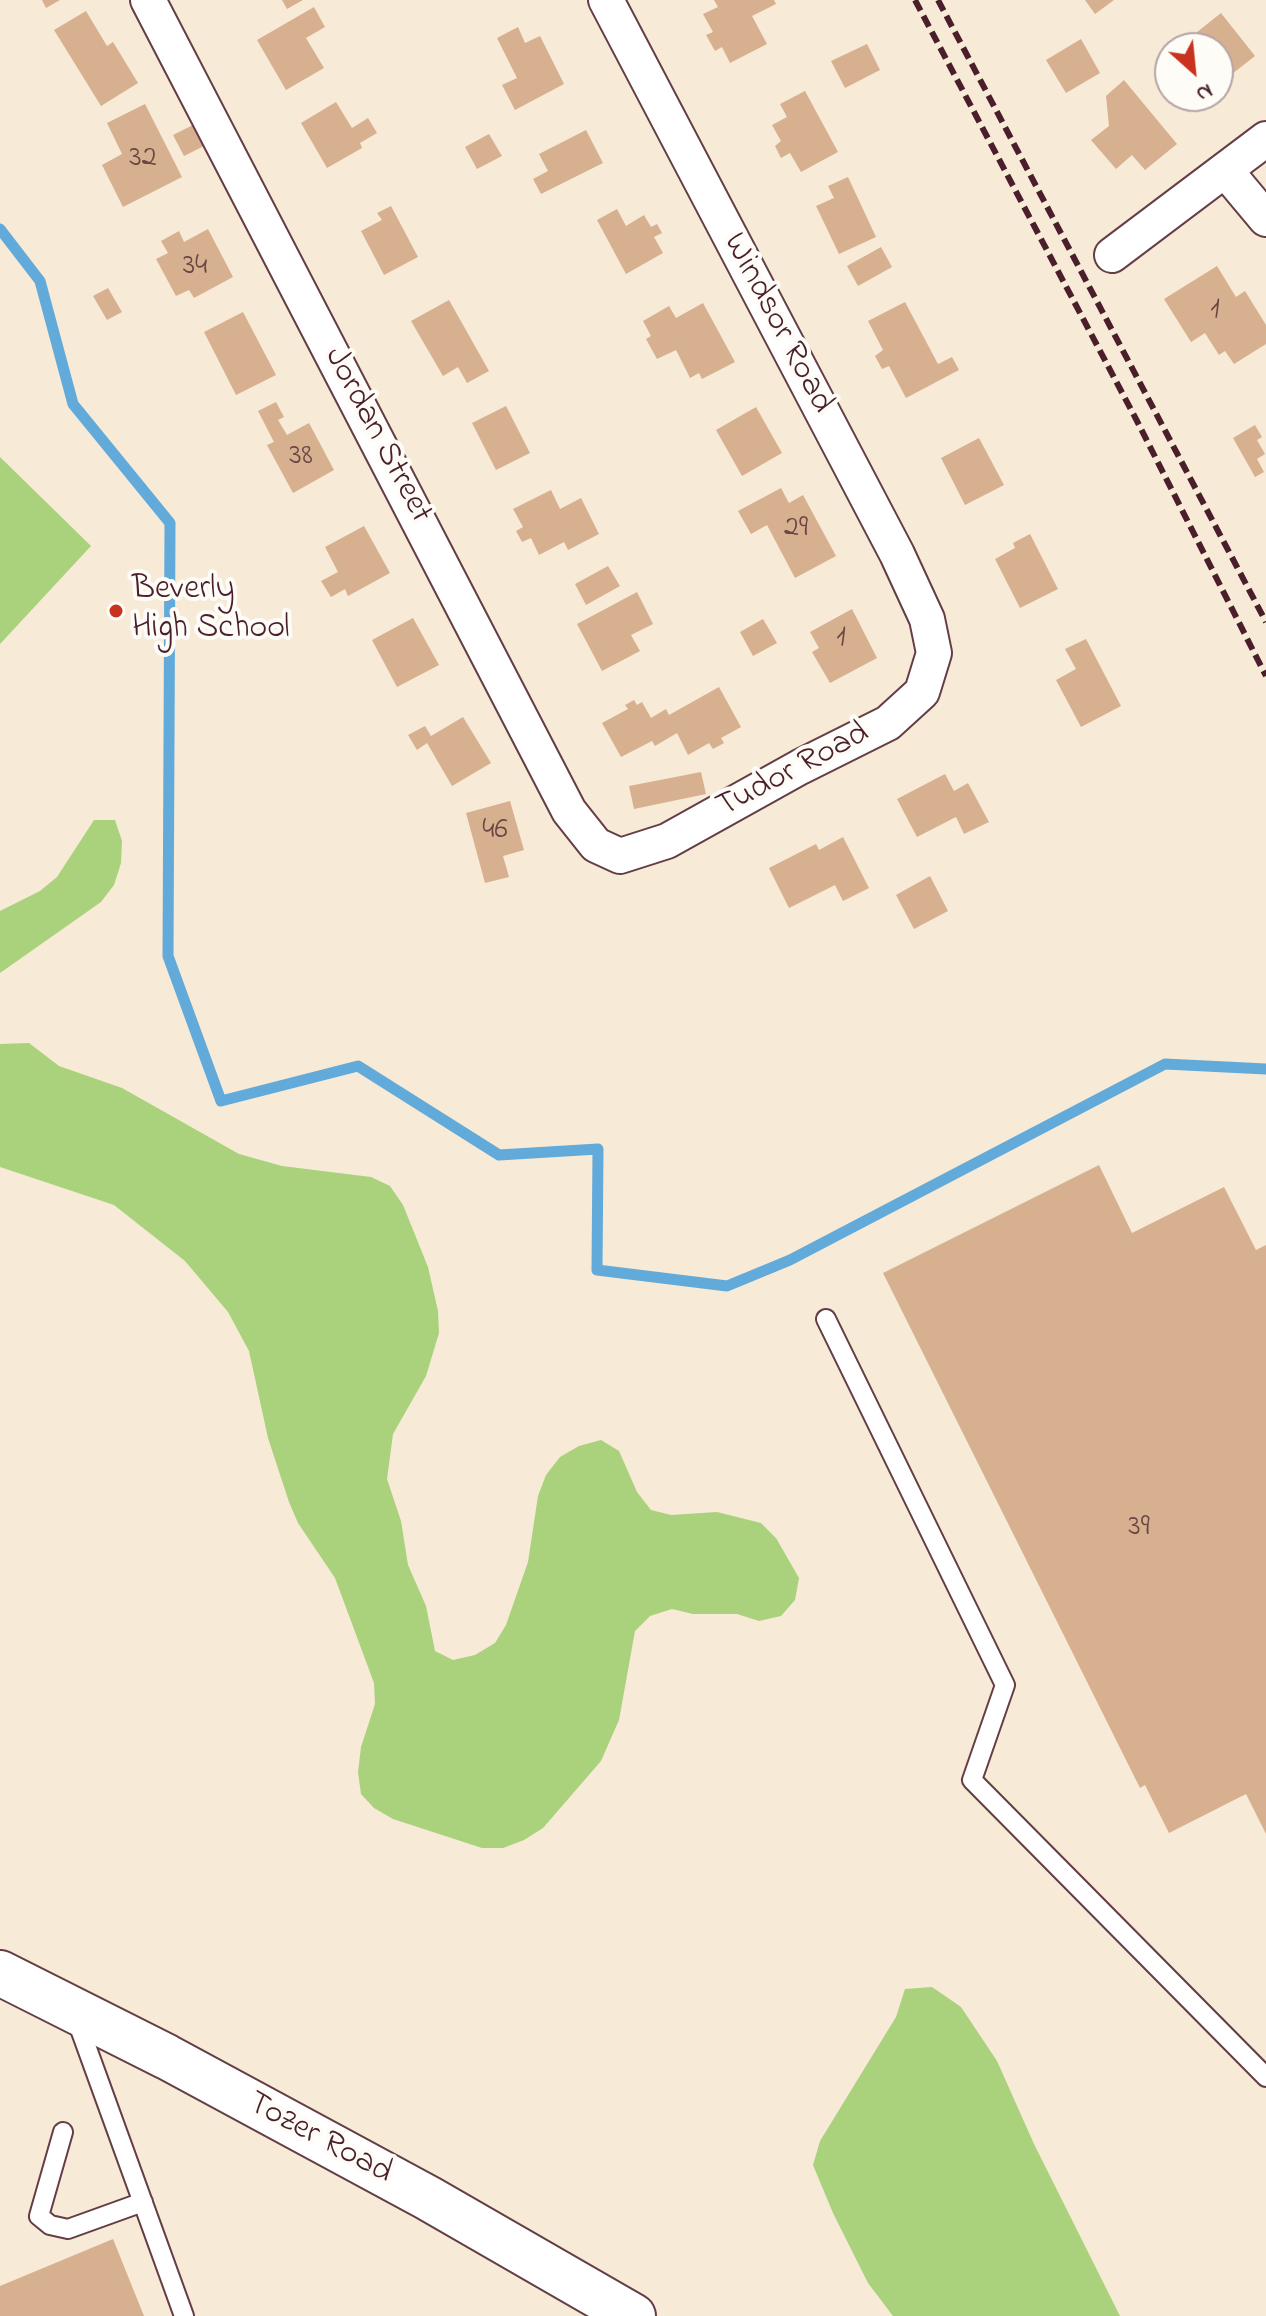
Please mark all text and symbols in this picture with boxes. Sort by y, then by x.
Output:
north arrow [1154,32,1234,112]
text: N [1190,74,1218,109]
house number: 32 [129,142,157,178]
street label: Windsor Road [712,227,840,421]
house number: 34 [183,250,207,286]
house number: 1 [1210,294,1220,330]
street label: Jordan Street [313,341,439,531]
house number: 38 [289,440,313,476]
house number: 29 [784,512,808,548]
place label: Beverly High School [132,571,290,650]
marker: Beverly High School [107,602,125,620]
house number: 1 [836,622,846,658]
street label: Tudor Road [711,715,877,829]
house number: 46 [482,814,508,850]
house number: 39 [1128,1511,1150,1547]
street label: Tozer Road [240,2085,398,2195]

